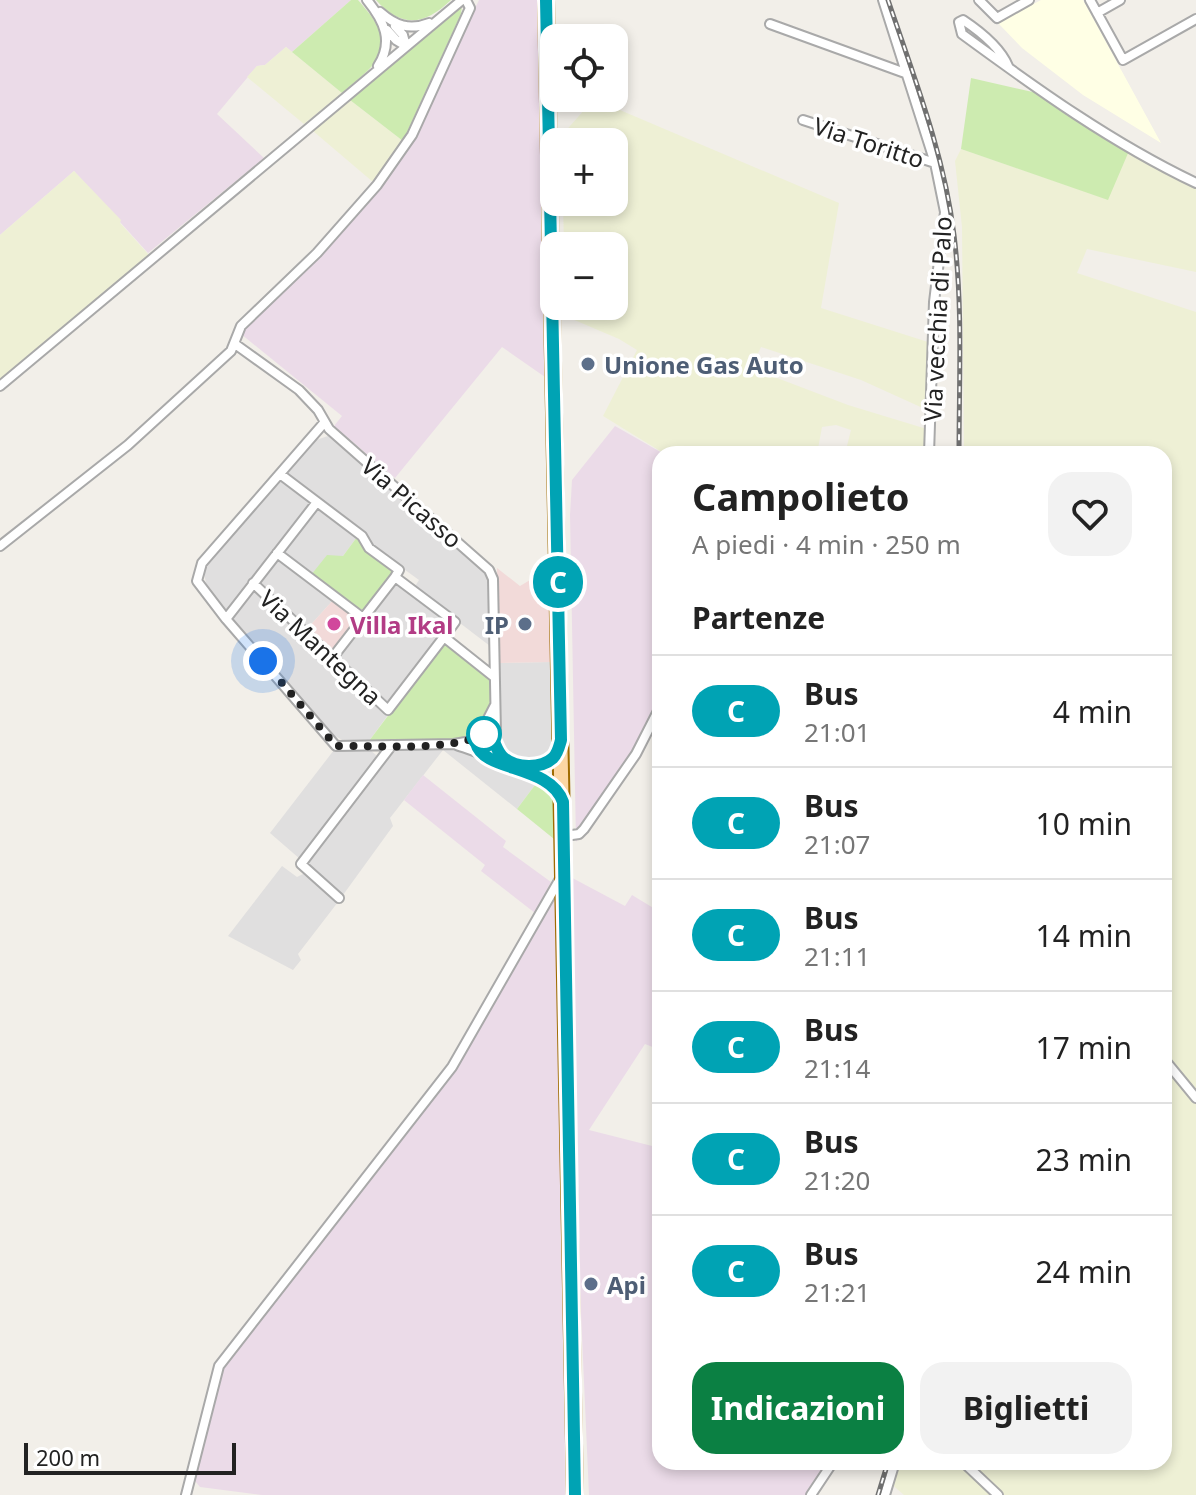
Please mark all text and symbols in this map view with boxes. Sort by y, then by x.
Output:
map controls [540,24,628,320]
button: locate [540,24,628,112]
street label: Via Toritto [809,109,929,175]
button: + [540,128,628,216]
street label: Via vecchia di Palo [915,215,959,423]
button: − [540,232,628,320]
place label: Unione Gas Auto [604,348,804,381]
marker: Unione Gas Auto [579,355,597,373]
street label: Via Picasso [355,449,469,555]
text: Campolieto [692,470,910,522]
button: heart [1048,472,1132,556]
text: A piedi · 4 min · 250 m [692,526,961,562]
line badge: C [532,556,584,608]
text: C [549,563,567,601]
street label: Via Mantegna [253,582,389,712]
text: Partenze [692,597,825,638]
place label: Villa Ikal [350,608,453,641]
place label: IP [485,608,509,641]
marker: Villa Ikal [325,615,343,633]
marker: IP [516,615,534,633]
your location [243,641,283,681]
text: Bus [804,673,859,714]
text: 4 min [1053,691,1132,732]
text: C [727,692,745,730]
text: 21:01 [804,714,870,750]
unlabelled marker [467,717,501,751]
text: Bus [804,785,859,826]
text: 10 min [1036,803,1132,844]
text: C [727,804,745,842]
text: 21:07 [804,826,870,862]
text: Bus [804,897,859,938]
text: 14 min [1036,915,1132,956]
text: C [727,916,745,954]
text: 21:11 [804,938,870,974]
text: Bus [804,1009,859,1050]
text: 17 min [1036,1027,1132,1068]
text: C [727,1028,745,1066]
text: 21:14 [804,1050,870,1086]
text: Bus [804,1121,859,1162]
text: 23 min [1036,1139,1132,1180]
text: C [727,1140,745,1178]
text: 21:20 [804,1162,870,1198]
text: Bus [804,1233,859,1274]
text: 24 min [1036,1251,1132,1292]
text: C [727,1252,745,1290]
place label: Api [607,1268,646,1301]
text: 21:21 [804,1274,870,1310]
marker: Api [582,1275,600,1293]
button: Indicazioni [692,1362,904,1454]
button: Biglietti [920,1362,1132,1454]
scale bar [24,1439,236,1475]
text: 200 m [36,1442,100,1472]

